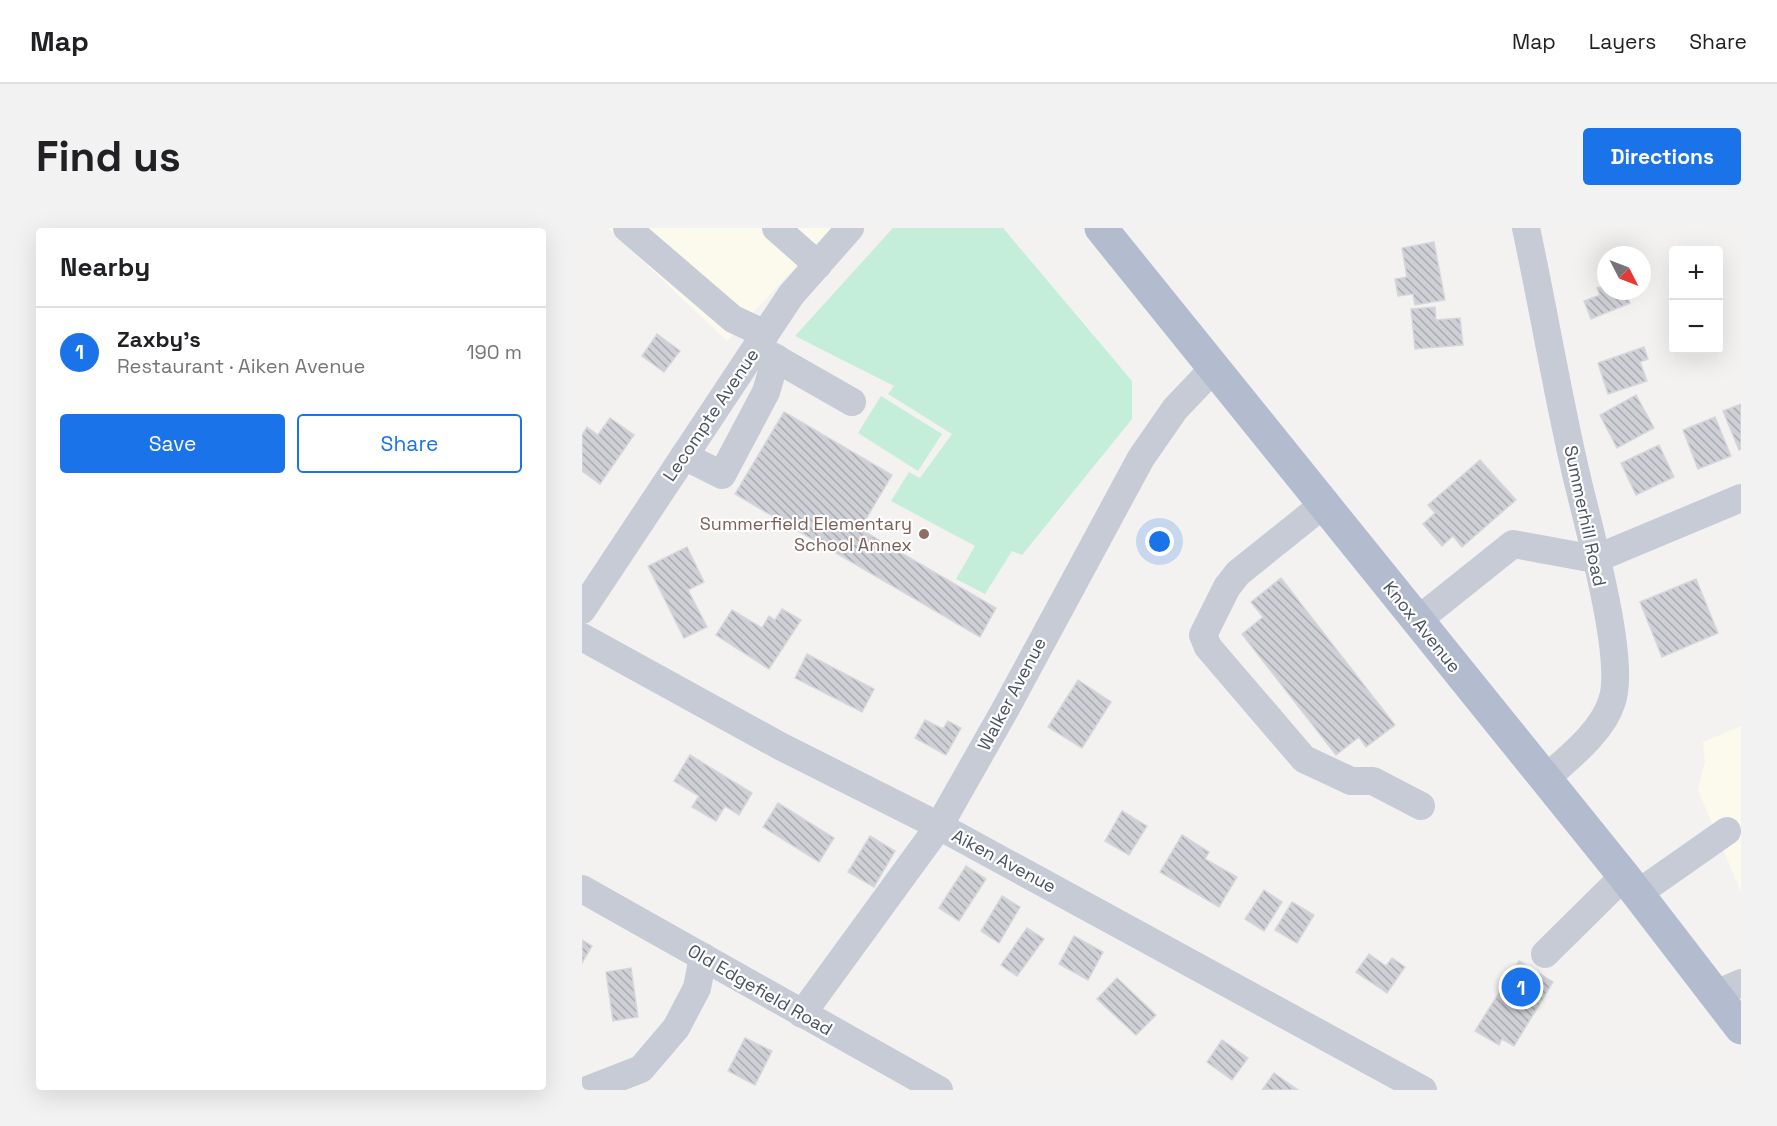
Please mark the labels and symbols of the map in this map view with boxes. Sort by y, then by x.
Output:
north arrow [1597,246,1651,300]
street label: Lecompte Avenue [658,344,764,486]
street label: Summerhill Road [1559,443,1612,588]
place label: Summerfield Elementary School Annex [700,512,912,556]
marker: Summerfield Elementary School Annex [917,527,931,541]
your location [1145,527,1174,556]
street label: Knox Avenue [1378,576,1466,677]
street label: Walker Avenue [972,633,1051,754]
street label: Aiken Avenue [948,824,1060,898]
street label: Old Edgefield Road [684,939,837,1040]
pin: 1 [1502,964,1540,1010]

